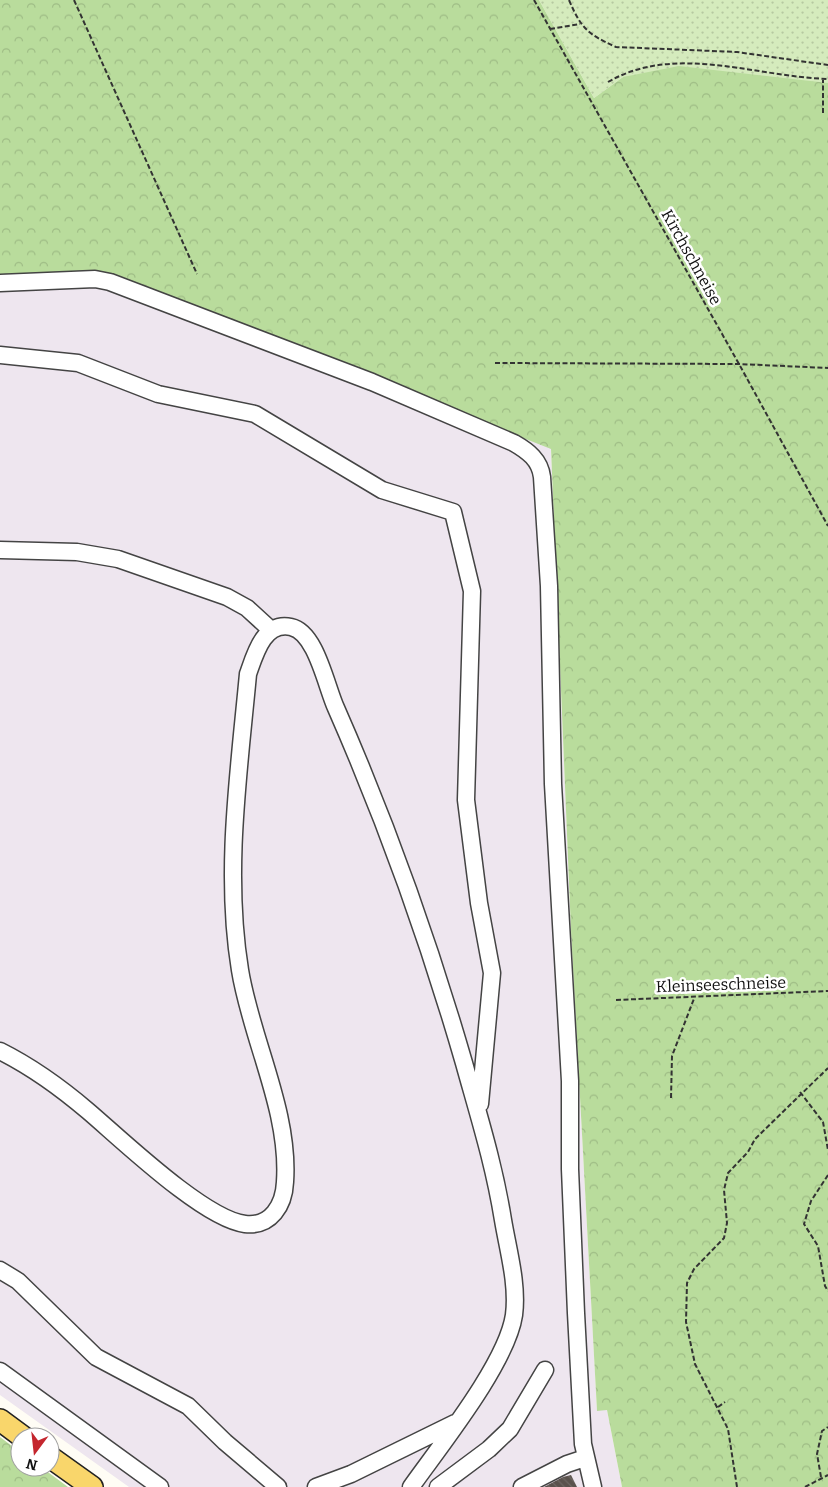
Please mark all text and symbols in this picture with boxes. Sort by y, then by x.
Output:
street label: Kirchschneise [658,206,726,308]
street label: Kleinseeschneise [656,973,786,996]
north arrow [10,1427,60,1477]
text: N [24,1454,39,1474]

